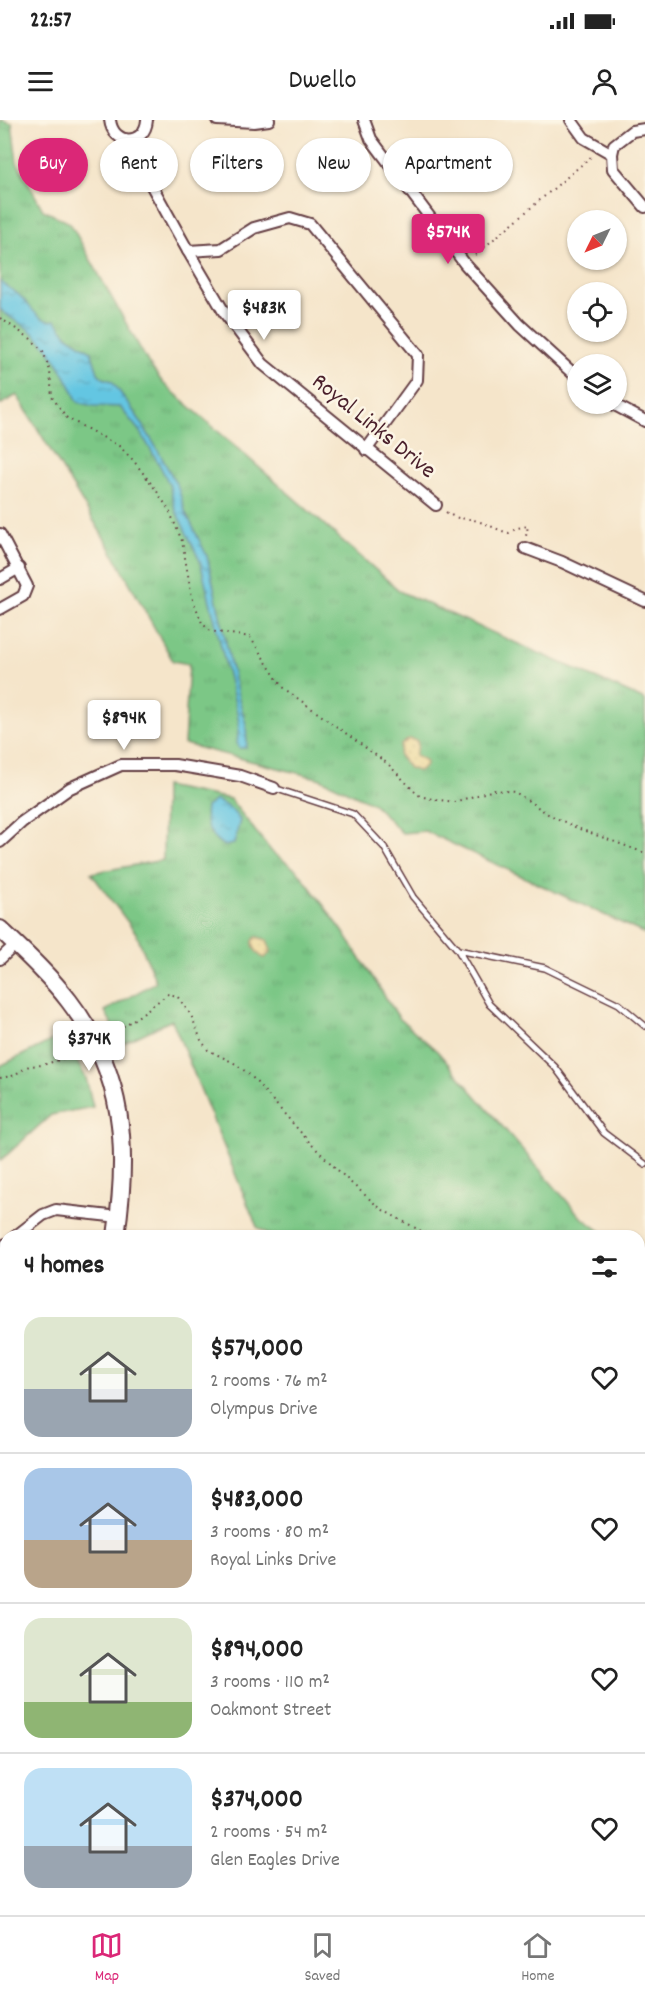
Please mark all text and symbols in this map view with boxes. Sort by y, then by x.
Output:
text: 22:57 [30,6,72,37]
text: Dwello [288,62,357,101]
icon: menu [24,65,57,98]
icon: person [588,65,621,98]
chip: Buy [18,138,88,192]
chip: Rent [100,138,178,192]
chip: Filters [190,138,284,192]
chip: New [296,138,371,192]
chip: Apartment [383,138,513,192]
north arrow [567,210,627,270]
map controls [567,210,627,414]
pin: $574K [406,214,490,265]
text: $574K [426,219,470,247]
button: locate [567,282,627,342]
pin: $483K [222,290,306,341]
text: $483K [242,295,286,323]
button: layers [567,354,627,414]
street label: Royal Links Drive [303,366,443,488]
pin: $894K [82,700,166,751]
text: $894K [102,705,146,733]
pin: $374K [47,1021,131,1072]
text: $374K [67,1026,111,1054]
text: 4 homes [24,1248,104,1285]
icon: filters [588,1250,621,1283]
text: $574,000 [210,1331,303,1368]
icon: home [72,1341,144,1413]
icon: heart [588,1361,621,1394]
text: 2 rooms · 76 m² [210,1368,328,1396]
text: Olympus Drive [210,1396,317,1424]
text: $483,000 [210,1482,303,1519]
icon: home [72,1492,144,1564]
icon: heart [588,1512,621,1545]
text: 3 rooms · 80 m² [210,1519,329,1547]
text: Royal Links Drive [210,1547,336,1575]
text: $894,000 [210,1632,304,1669]
icon: home [72,1642,144,1714]
icon: heart [588,1662,621,1695]
text: 3 rooms · 110 m² [210,1669,330,1697]
text: Oakmont Street [210,1697,332,1725]
text: $374,000 [210,1782,303,1819]
icon: home [72,1792,144,1864]
icon: heart [588,1812,621,1845]
text: 2 rooms · 54 m² [210,1819,328,1847]
text: Glen Eagles Drive [210,1847,340,1875]
tab: Map [90,1929,123,1988]
tab: Saved [304,1929,340,1988]
tab: Home [521,1929,555,1988]

